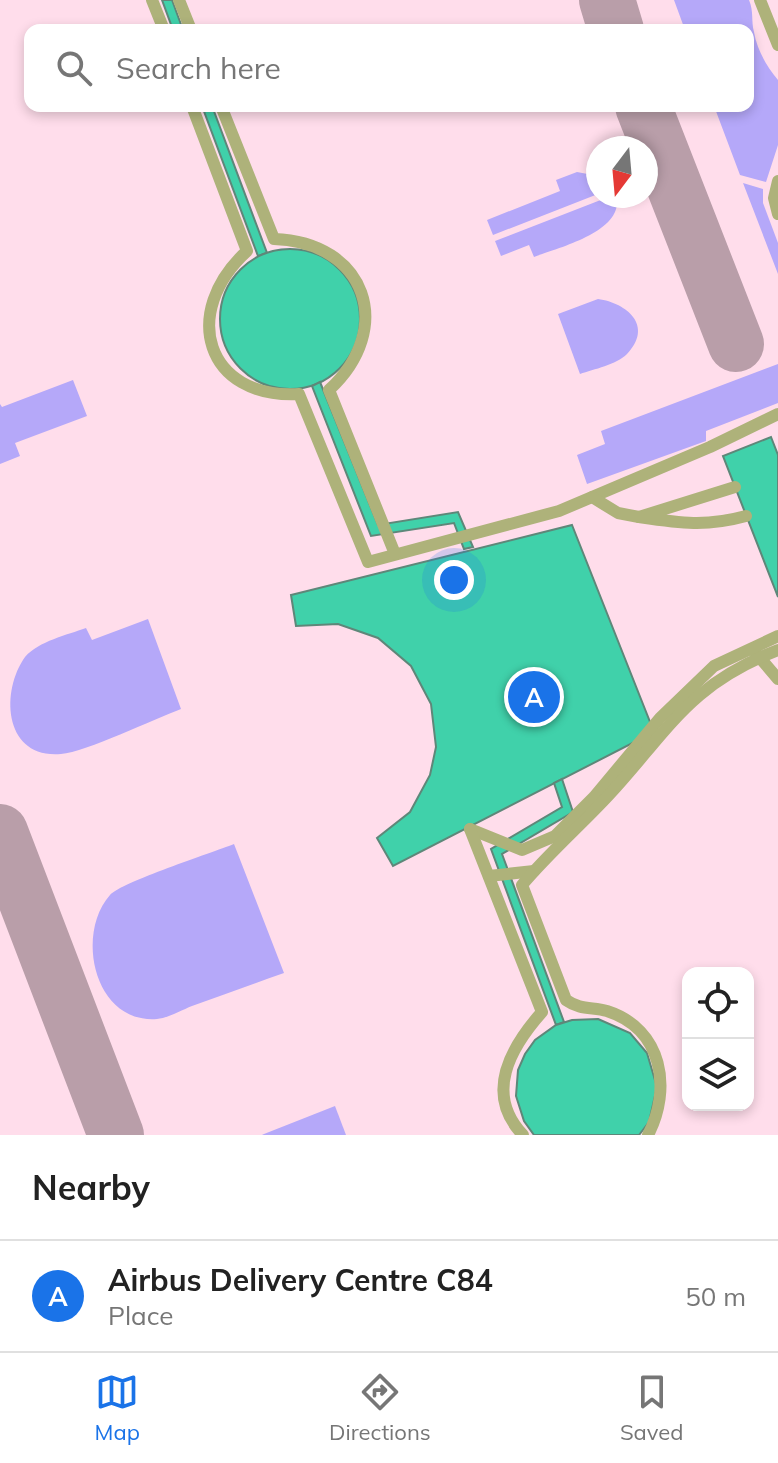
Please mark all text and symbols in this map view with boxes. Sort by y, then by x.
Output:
search box [24,24,754,112]
icon: search [52,46,96,90]
text: Search here [116,49,281,87]
north arrow [586,136,658,208]
your location [434,560,474,600]
pin: A [508,667,560,727]
map controls [682,967,754,1111]
button: locate [682,967,754,1039]
button: layers [682,1039,754,1111]
text: Nearby [32,1166,150,1209]
text: Airbus Delivery Centre C84 [108,1261,493,1299]
text: A [48,1280,68,1313]
text: 50 m [685,1280,746,1313]
text: Place [108,1299,173,1332]
tab: Map [95,1370,140,1446]
tab: Directions [329,1370,431,1446]
tab: Saved [620,1370,683,1446]

